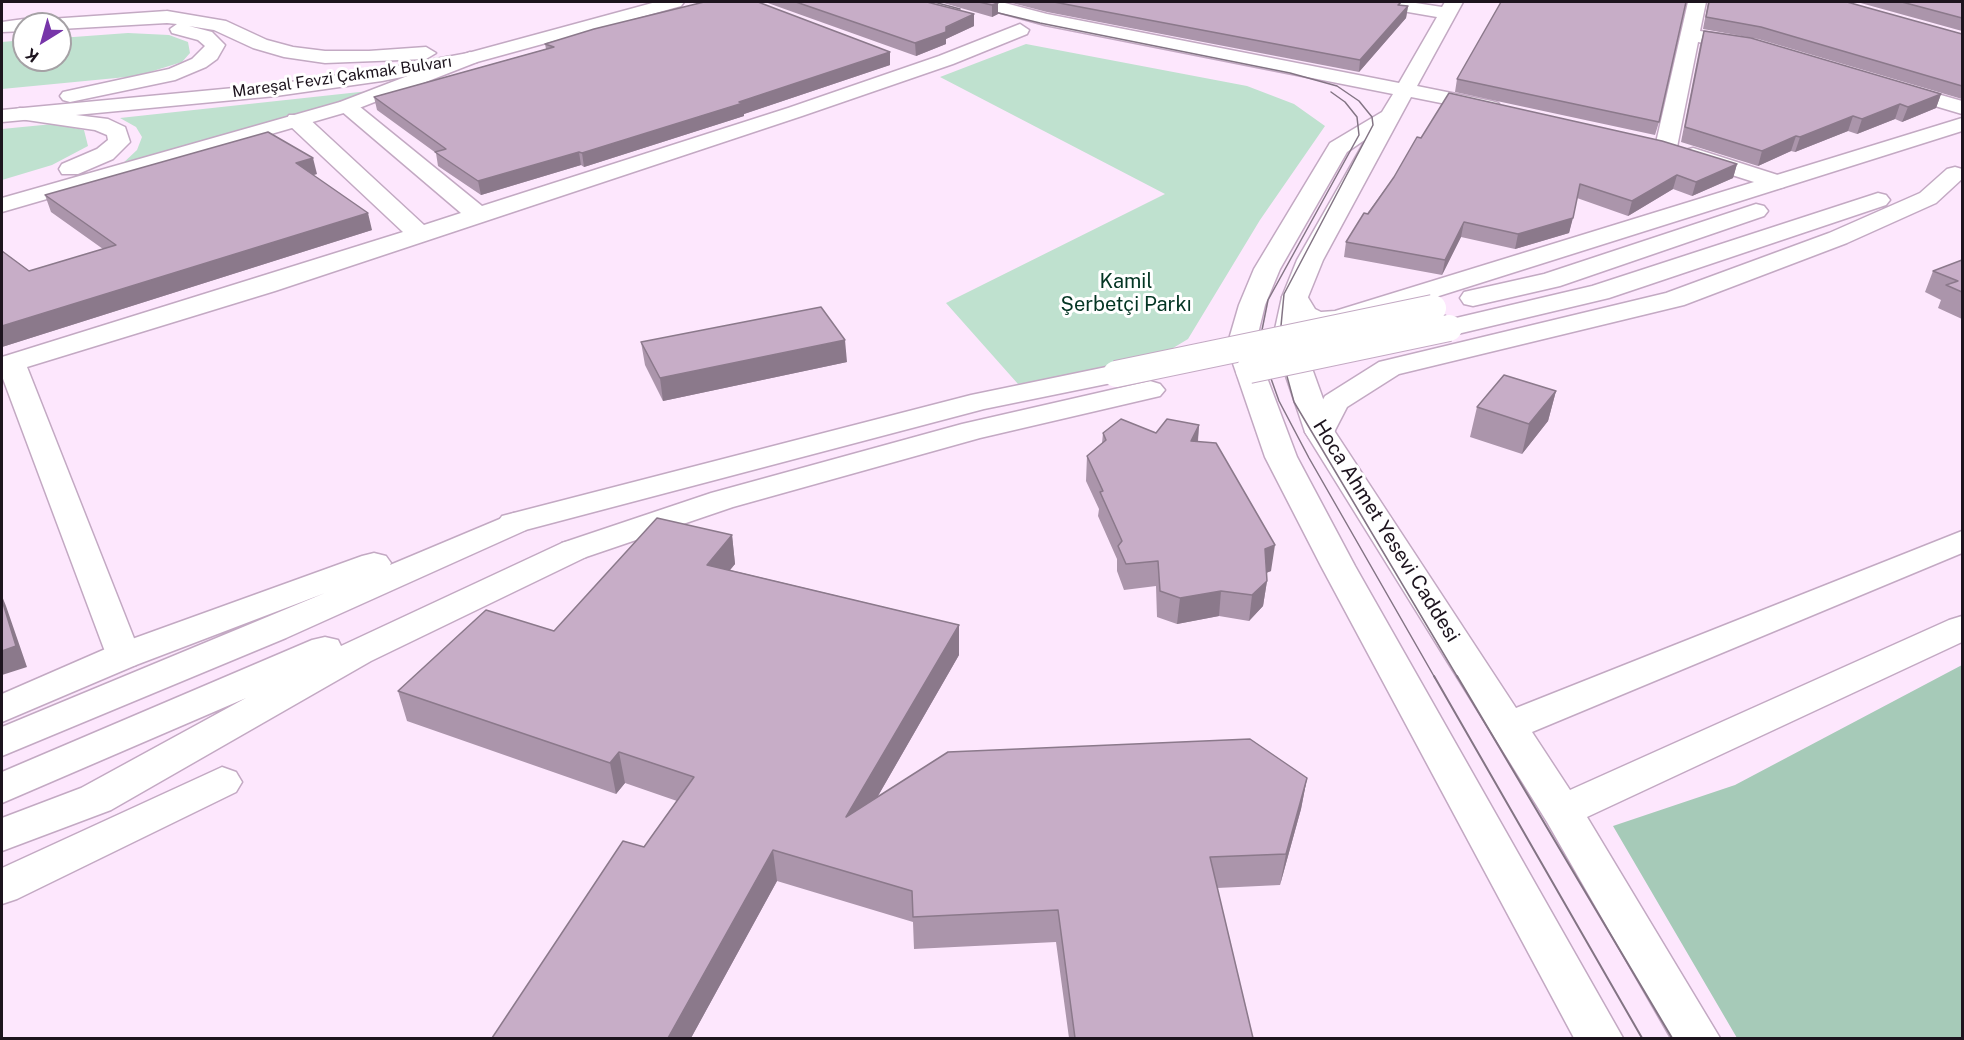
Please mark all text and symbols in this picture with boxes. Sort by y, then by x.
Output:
north arrow [12,12,72,72]
text: K [22,44,42,66]
street label: Mareşal Fevzi Çakmak Bulvarı [231,52,453,102]
park label: Kamil Şerbetçi Parkı [1060,270,1192,317]
street label: Hoca Ahmet Yesevi Caddesi [1307,415,1465,647]

